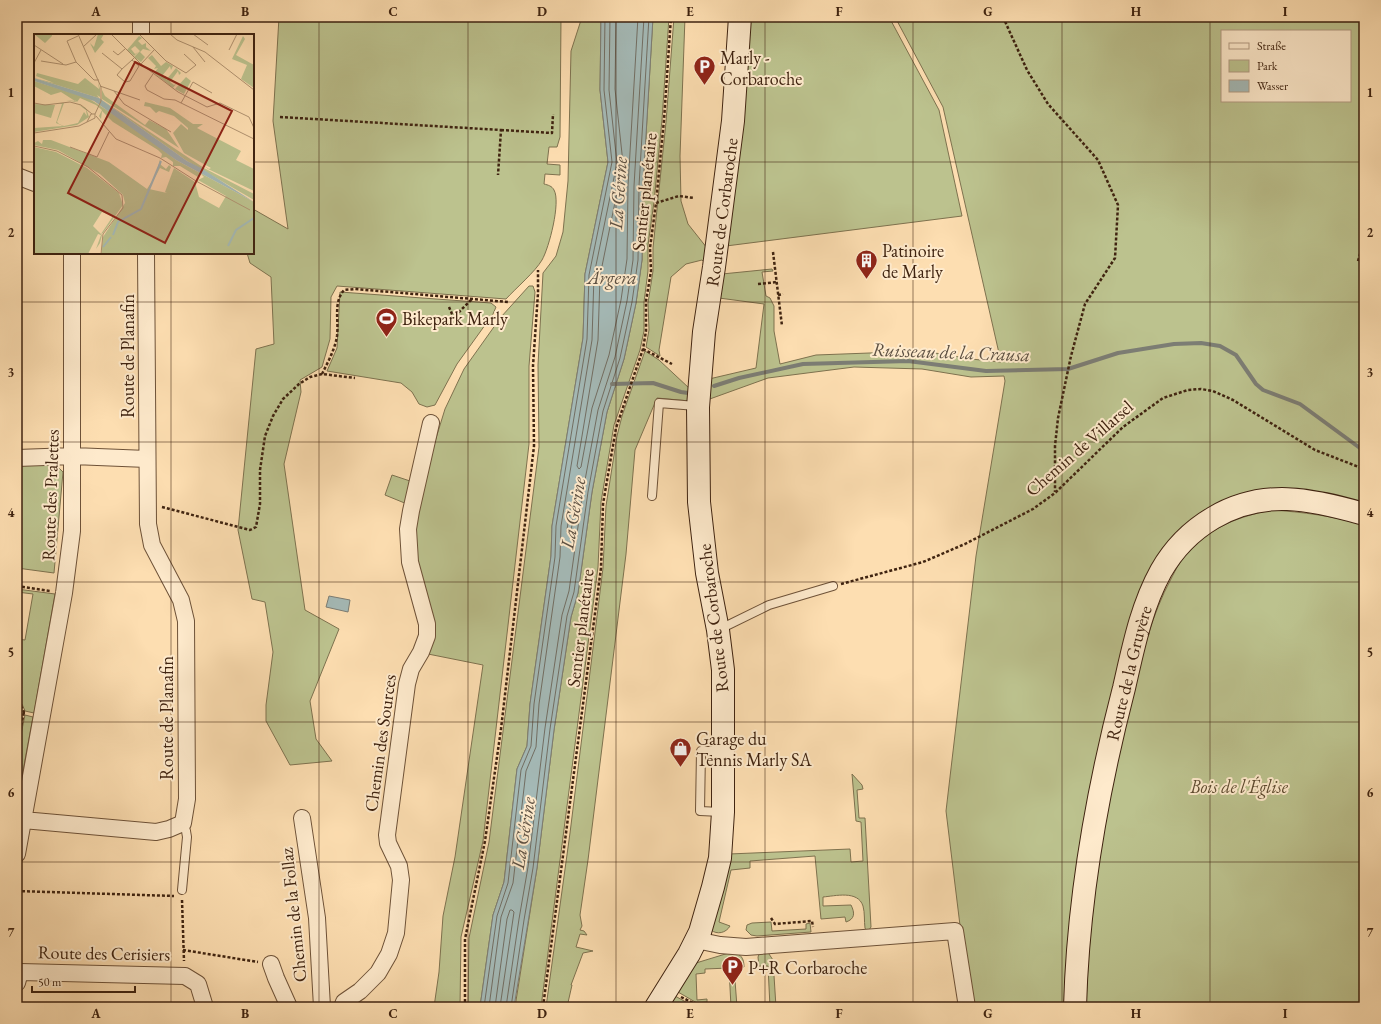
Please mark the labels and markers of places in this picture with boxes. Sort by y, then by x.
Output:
place label: Marly - Corbaroche [720,46,802,90]
parking icon: Marly - Corbaroche [692,54,718,87]
place label: Patinoire de Marly [882,239,944,283]
building icon: Patinoire de Marly [853,247,879,280]
sports icon: Bikepark Marly [374,305,400,338]
place label: Bikepark Marly [402,307,508,330]
place label: Garage du Tennis Marly SA [696,727,812,771]
shop icon: Garage du Tennis Marly SA [668,735,694,768]
parking icon: P+R Corbaroche [720,954,746,987]
place label: P+R Corbaroche [748,956,867,979]

